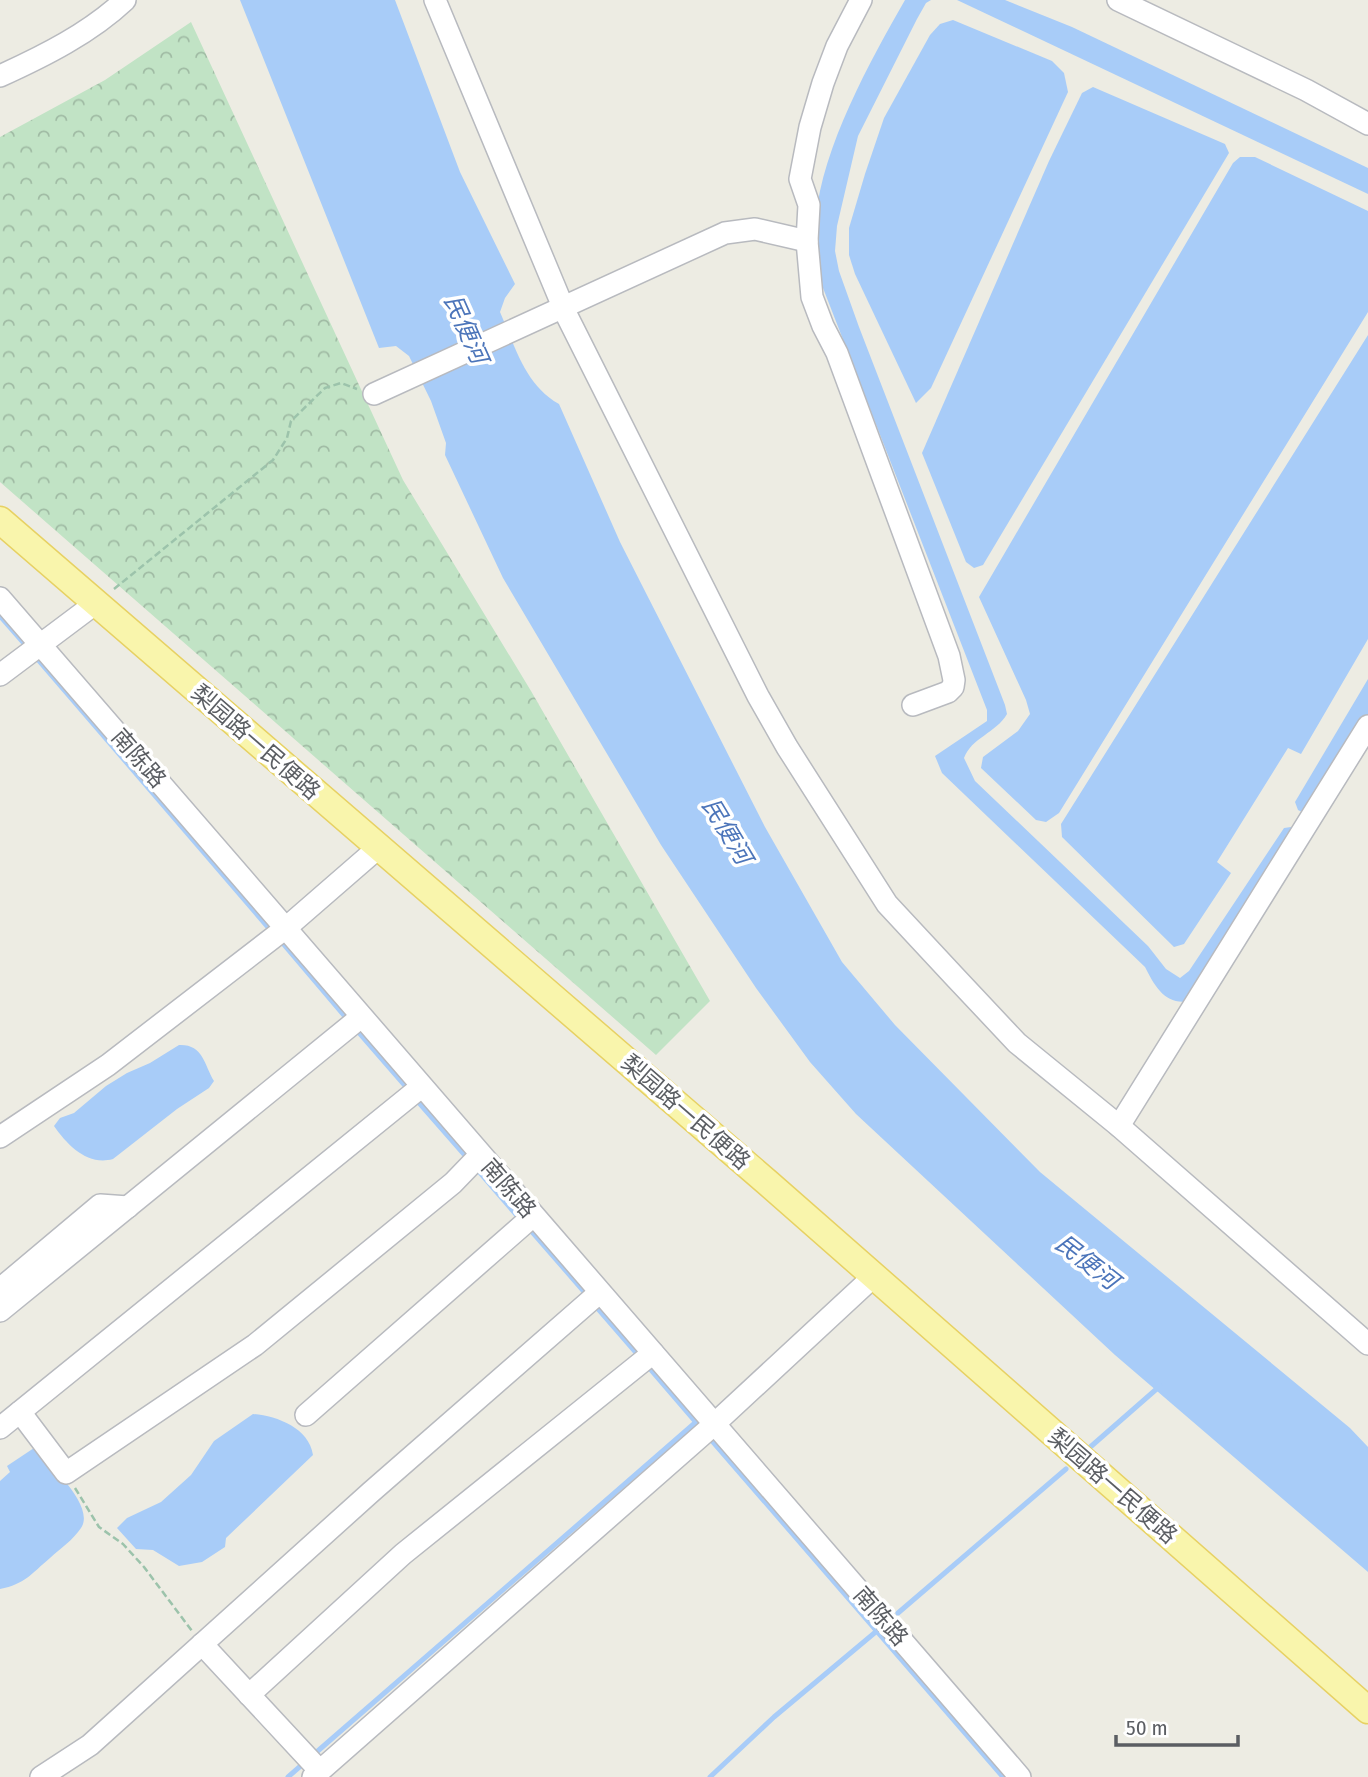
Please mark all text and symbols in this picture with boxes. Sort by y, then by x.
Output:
water label: 民便河 [439,290,495,371]
street label: 梨园路一民便路 [186,679,326,805]
street label: 南陈路 [106,723,172,793]
water label: 民便河 [696,793,760,872]
street label: 梨园路一民便路 [616,1049,756,1175]
street label: 南陈路 [476,1153,542,1223]
water label: 民便河 [1050,1229,1127,1298]
street label: 梨园路一民便路 [1043,1423,1183,1549]
street label: 南陈路 [848,1581,914,1651]
scale bar [1116,1704,1238,1748]
text: 50 m [1126,1715,1168,1741]

